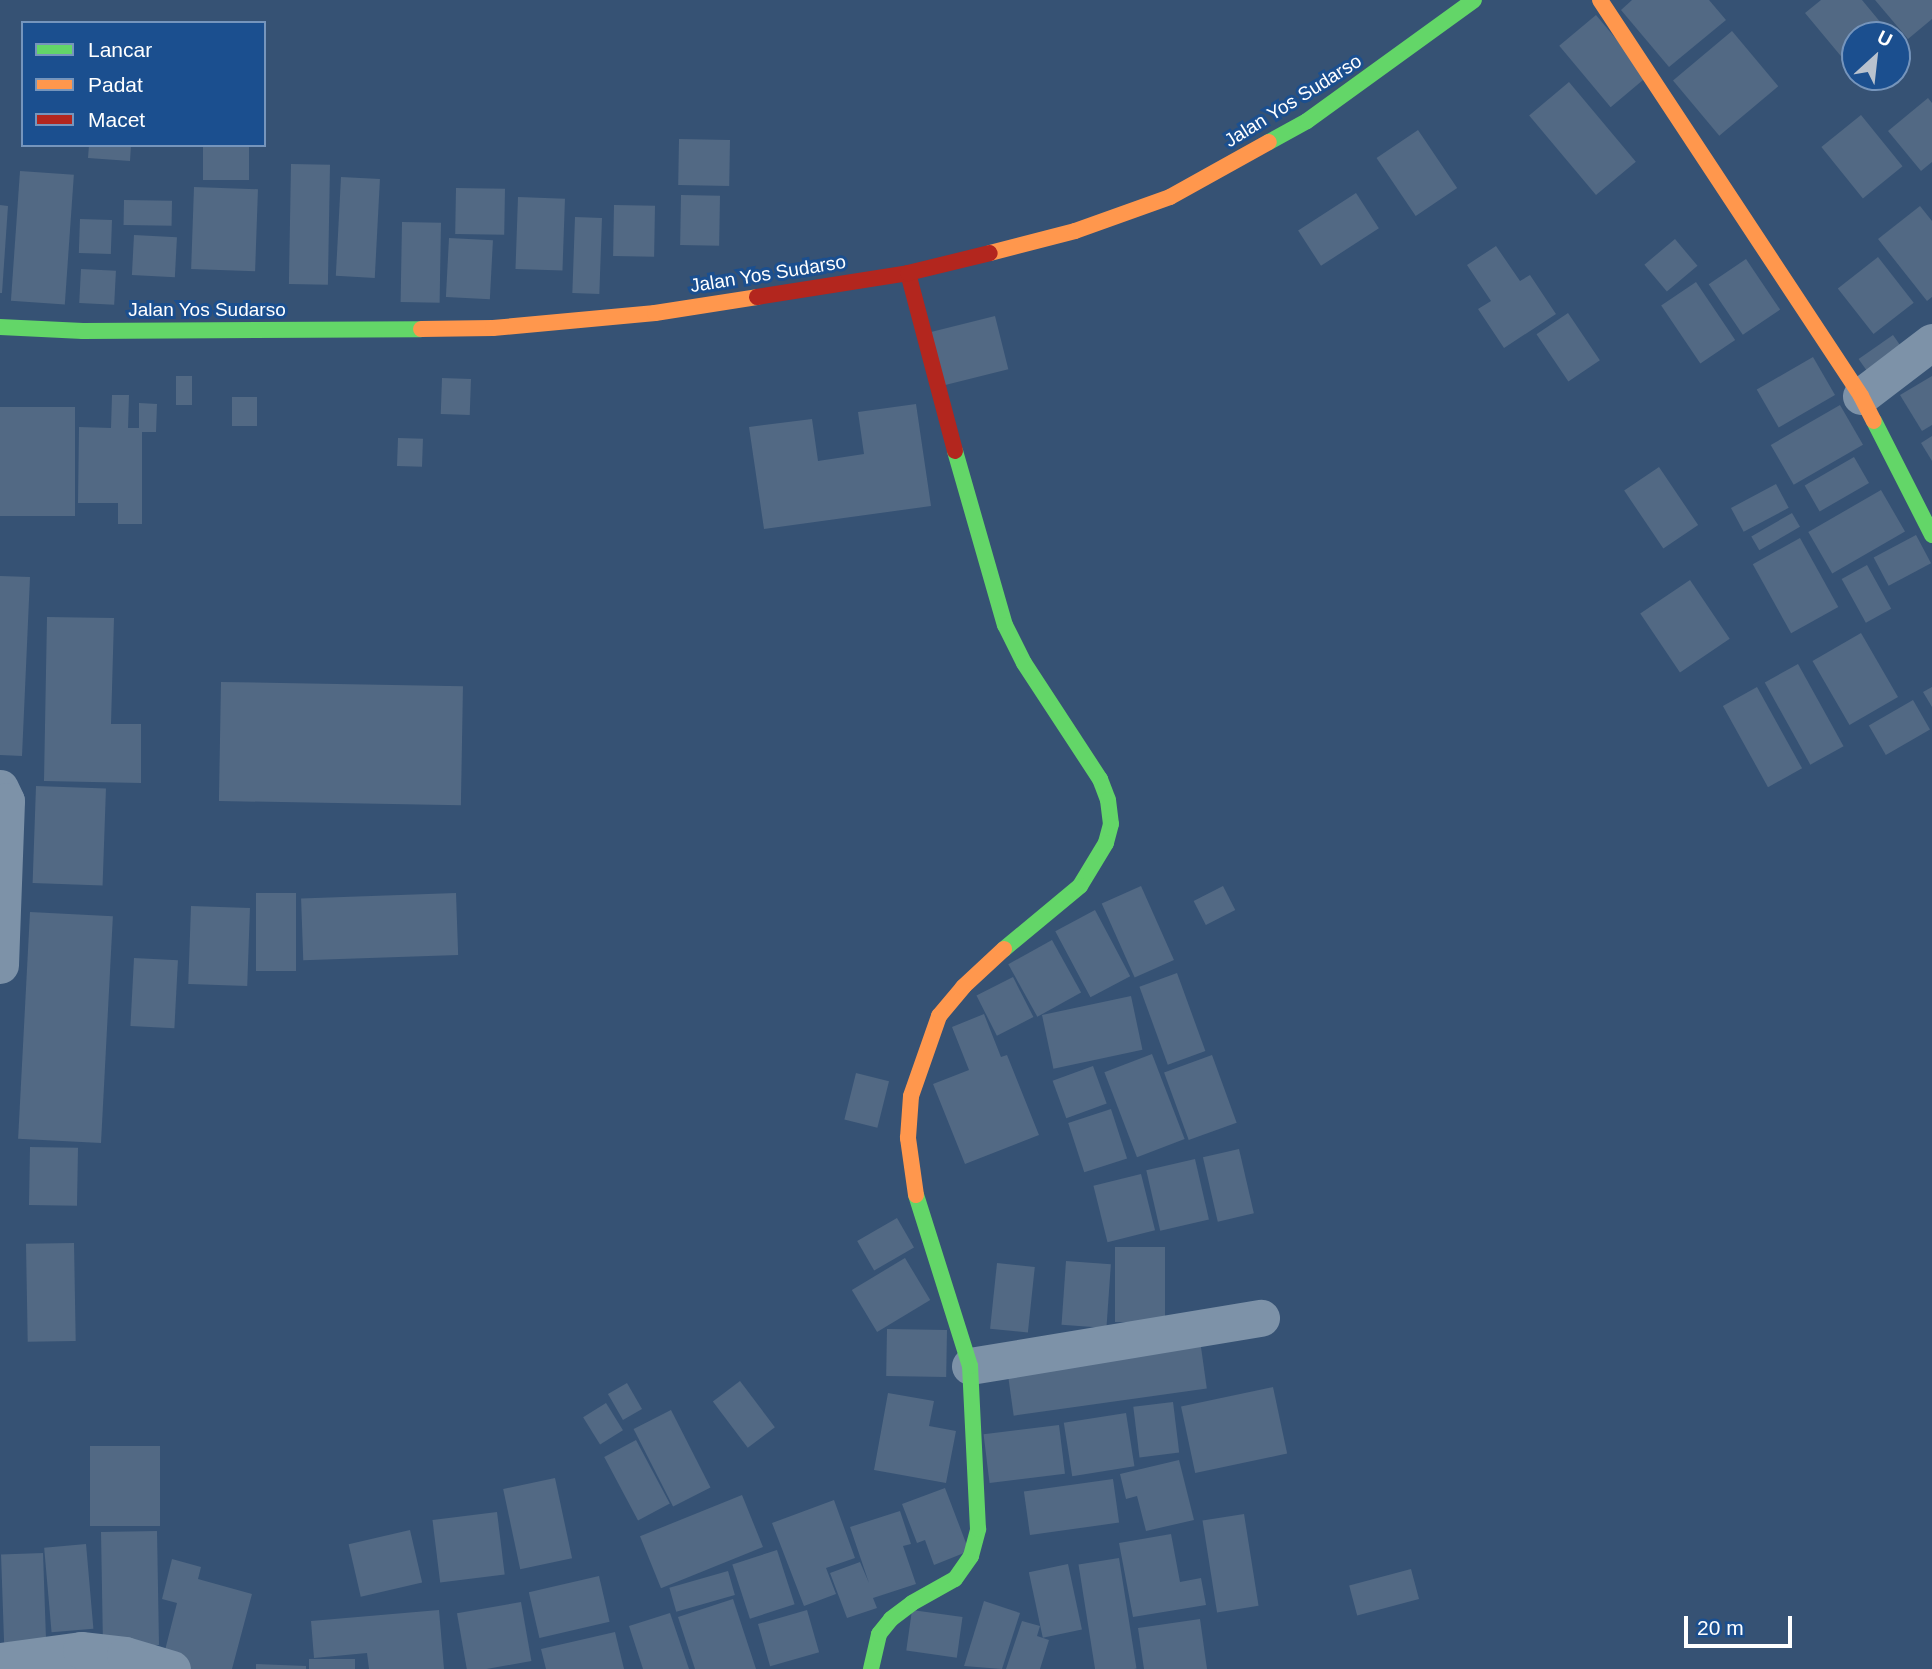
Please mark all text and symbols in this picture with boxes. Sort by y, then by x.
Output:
legend [21,21,266,147]
north arrow [1841,21,1911,91]
text: U [1874,26,1896,51]
text: Lancar [88,38,152,61]
street label: Jalan Yos Sudarso [1220,50,1366,152]
text: Padat [88,73,143,96]
text: Macet [88,108,145,131]
street label: Jalan Yos Sudarso [688,250,848,298]
street label: Jalan Yos Sudarso [128,299,286,321]
scale bar [1687,1602,1796,1646]
text: 20 m [1697,1616,1744,1639]

